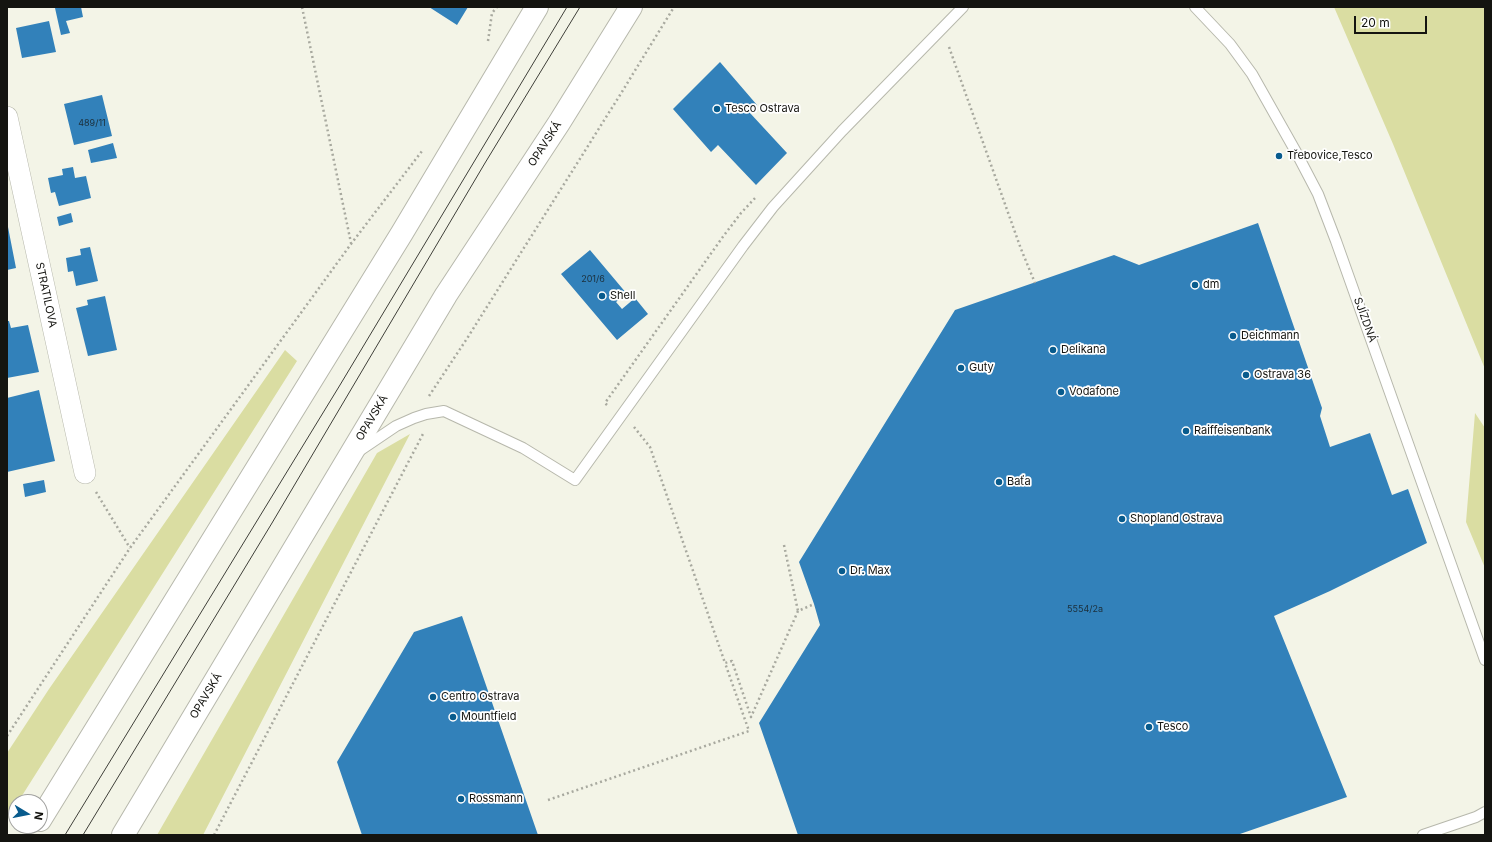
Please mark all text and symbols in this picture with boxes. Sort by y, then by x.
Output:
scale bar [1356,8,1429,34]
text: 20 m [1361,15,1390,30]
place label: Tesco Ostrava [725,102,800,116]
marker: Tesco Ostrava [712,104,722,114]
house number: 489/11 [78,118,106,128]
street label: OPAVSKÁ [526,119,564,169]
place label: Třebovice,Tesco [1287,149,1373,163]
marker: Třebovice,Tesco [1274,151,1284,161]
street label: STRATILOVA [33,261,59,329]
house number: 201/6 [581,274,605,284]
place label: dm [1203,278,1219,292]
marker: dm [1190,280,1200,290]
place label: Shell [610,289,635,303]
marker: Shell [597,291,607,301]
street label: SJÍZDNÁ [1351,296,1379,344]
place label: Deichmann [1241,329,1300,343]
marker: Deichmann [1228,331,1238,341]
place label: Delikana [1061,343,1106,357]
marker: Delikana [1048,345,1058,355]
place label: Guty [969,361,994,375]
marker: Guty [956,363,966,373]
place label: Ostrava 36 [1254,368,1311,382]
marker: Ostrava 36 [1241,370,1251,380]
place label: Vodafone [1069,385,1119,399]
marker: Vodafone [1056,387,1066,397]
street label: OPAVSKÁ [353,393,391,443]
place label: Raiffeisenbank [1194,424,1271,438]
marker: Raiffeisenbank [1181,426,1191,436]
place label: Baťa [1007,475,1031,489]
marker: Baťa [994,477,1004,487]
place label: Shopland Ostrava [1130,512,1222,526]
marker: Shopland Ostrava [1117,514,1127,524]
place label: Dr. Max [850,564,890,578]
marker: Dr. Max [837,566,847,576]
house number: 5554/2a [1067,604,1103,614]
street label: OPAVSKÁ [187,671,225,721]
place label: Centro Ostrava [441,690,519,704]
marker: Centro Ostrava [428,692,438,702]
place label: Mountfield [461,710,516,724]
marker: Mountfield [448,712,458,722]
place label: Tesco [1157,720,1188,734]
marker: Tesco [1144,722,1154,732]
place label: Rossmann [469,792,523,806]
north arrow [8,794,48,834]
marker: Rossmann [456,794,466,804]
text: N [31,811,46,821]

